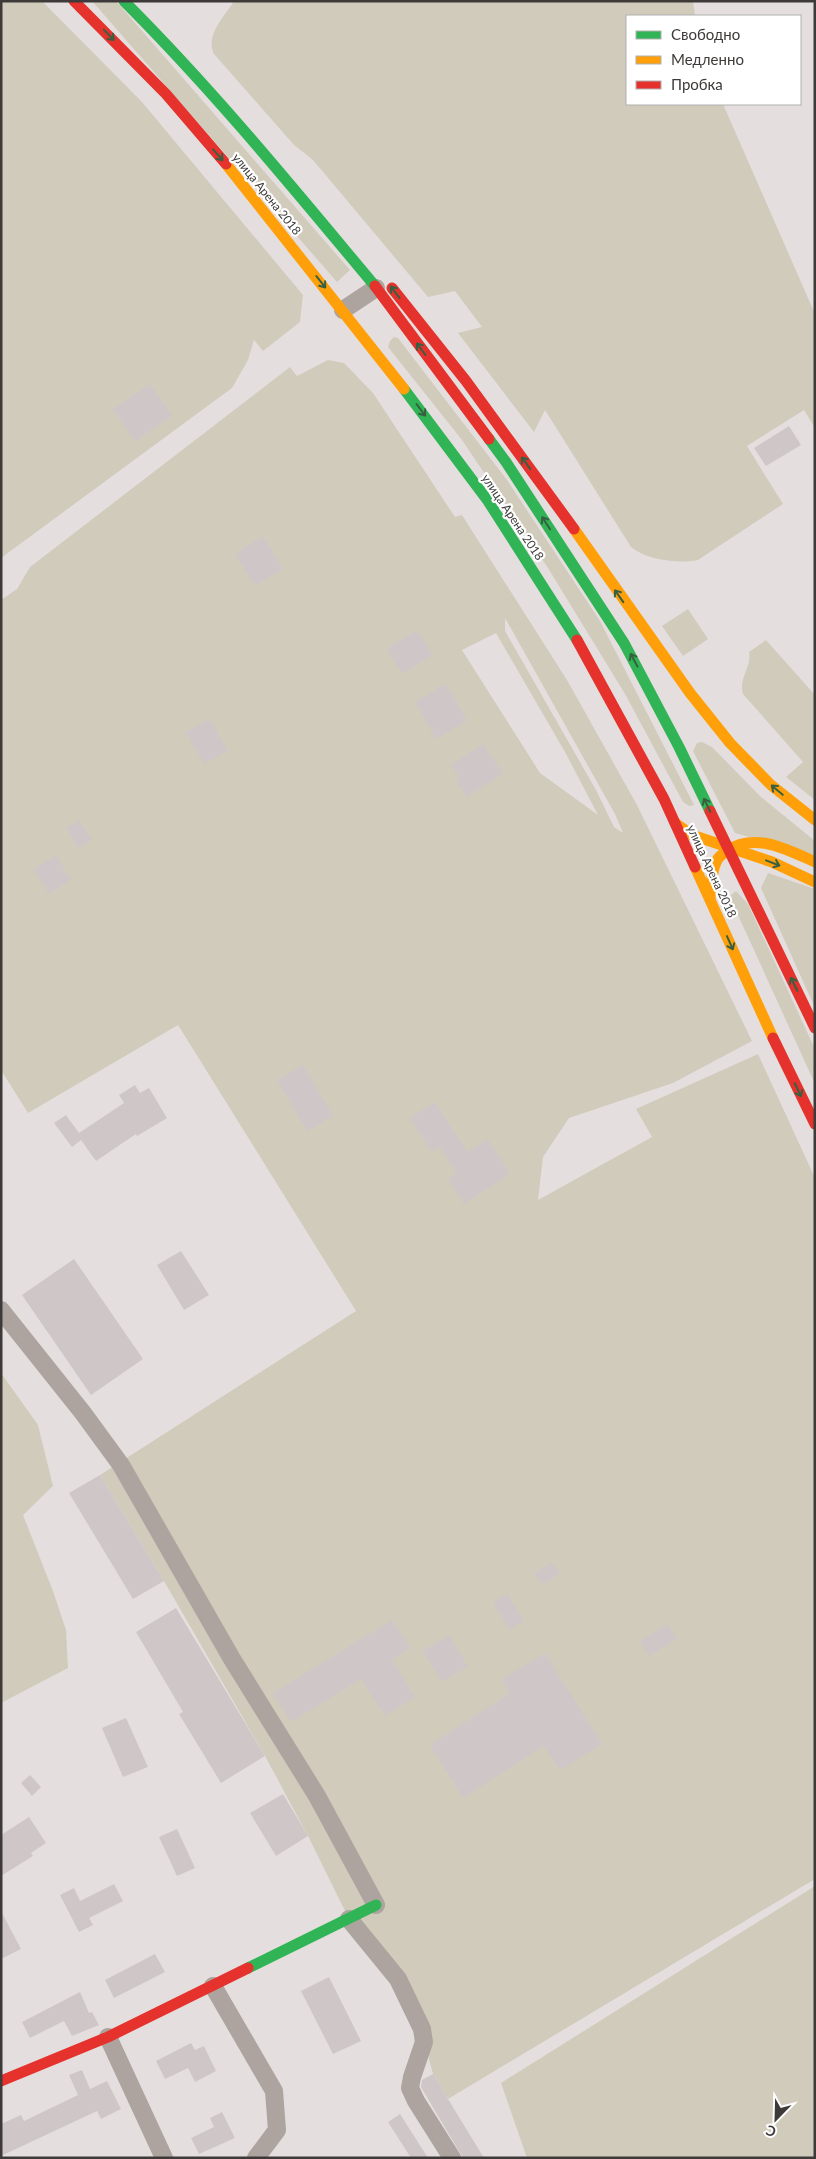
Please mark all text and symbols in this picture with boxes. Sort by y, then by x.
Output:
legend [626,15,801,105]
text: Свободно [671,25,740,43]
one-way arrow [103,29,115,42]
text: Медленно [671,50,744,68]
text: Пробка [671,75,723,93]
one-way arrow [213,149,224,162]
street label: улица Арена 2018 [230,150,305,238]
one-way arrow [315,275,326,288]
one-way arrow [390,286,401,299]
one-way arrow [416,342,426,356]
one-way arrow [416,403,426,417]
one-way arrow [521,456,531,470]
street label: улица Арена 2018 [479,471,547,563]
one-way arrow [541,517,551,531]
one-way arrow [614,589,624,603]
one-way arrow [628,653,638,668]
one-way arrow [771,784,784,795]
one-way arrow [702,798,712,813]
street label: улица Арена 2018 [684,822,740,920]
one-way arrow [764,859,780,868]
one-way arrow [725,935,735,950]
one-way arrow [788,977,798,992]
one-way arrow [794,1082,804,1097]
north arrow [751,2094,801,2144]
text: С [762,2122,778,2141]

